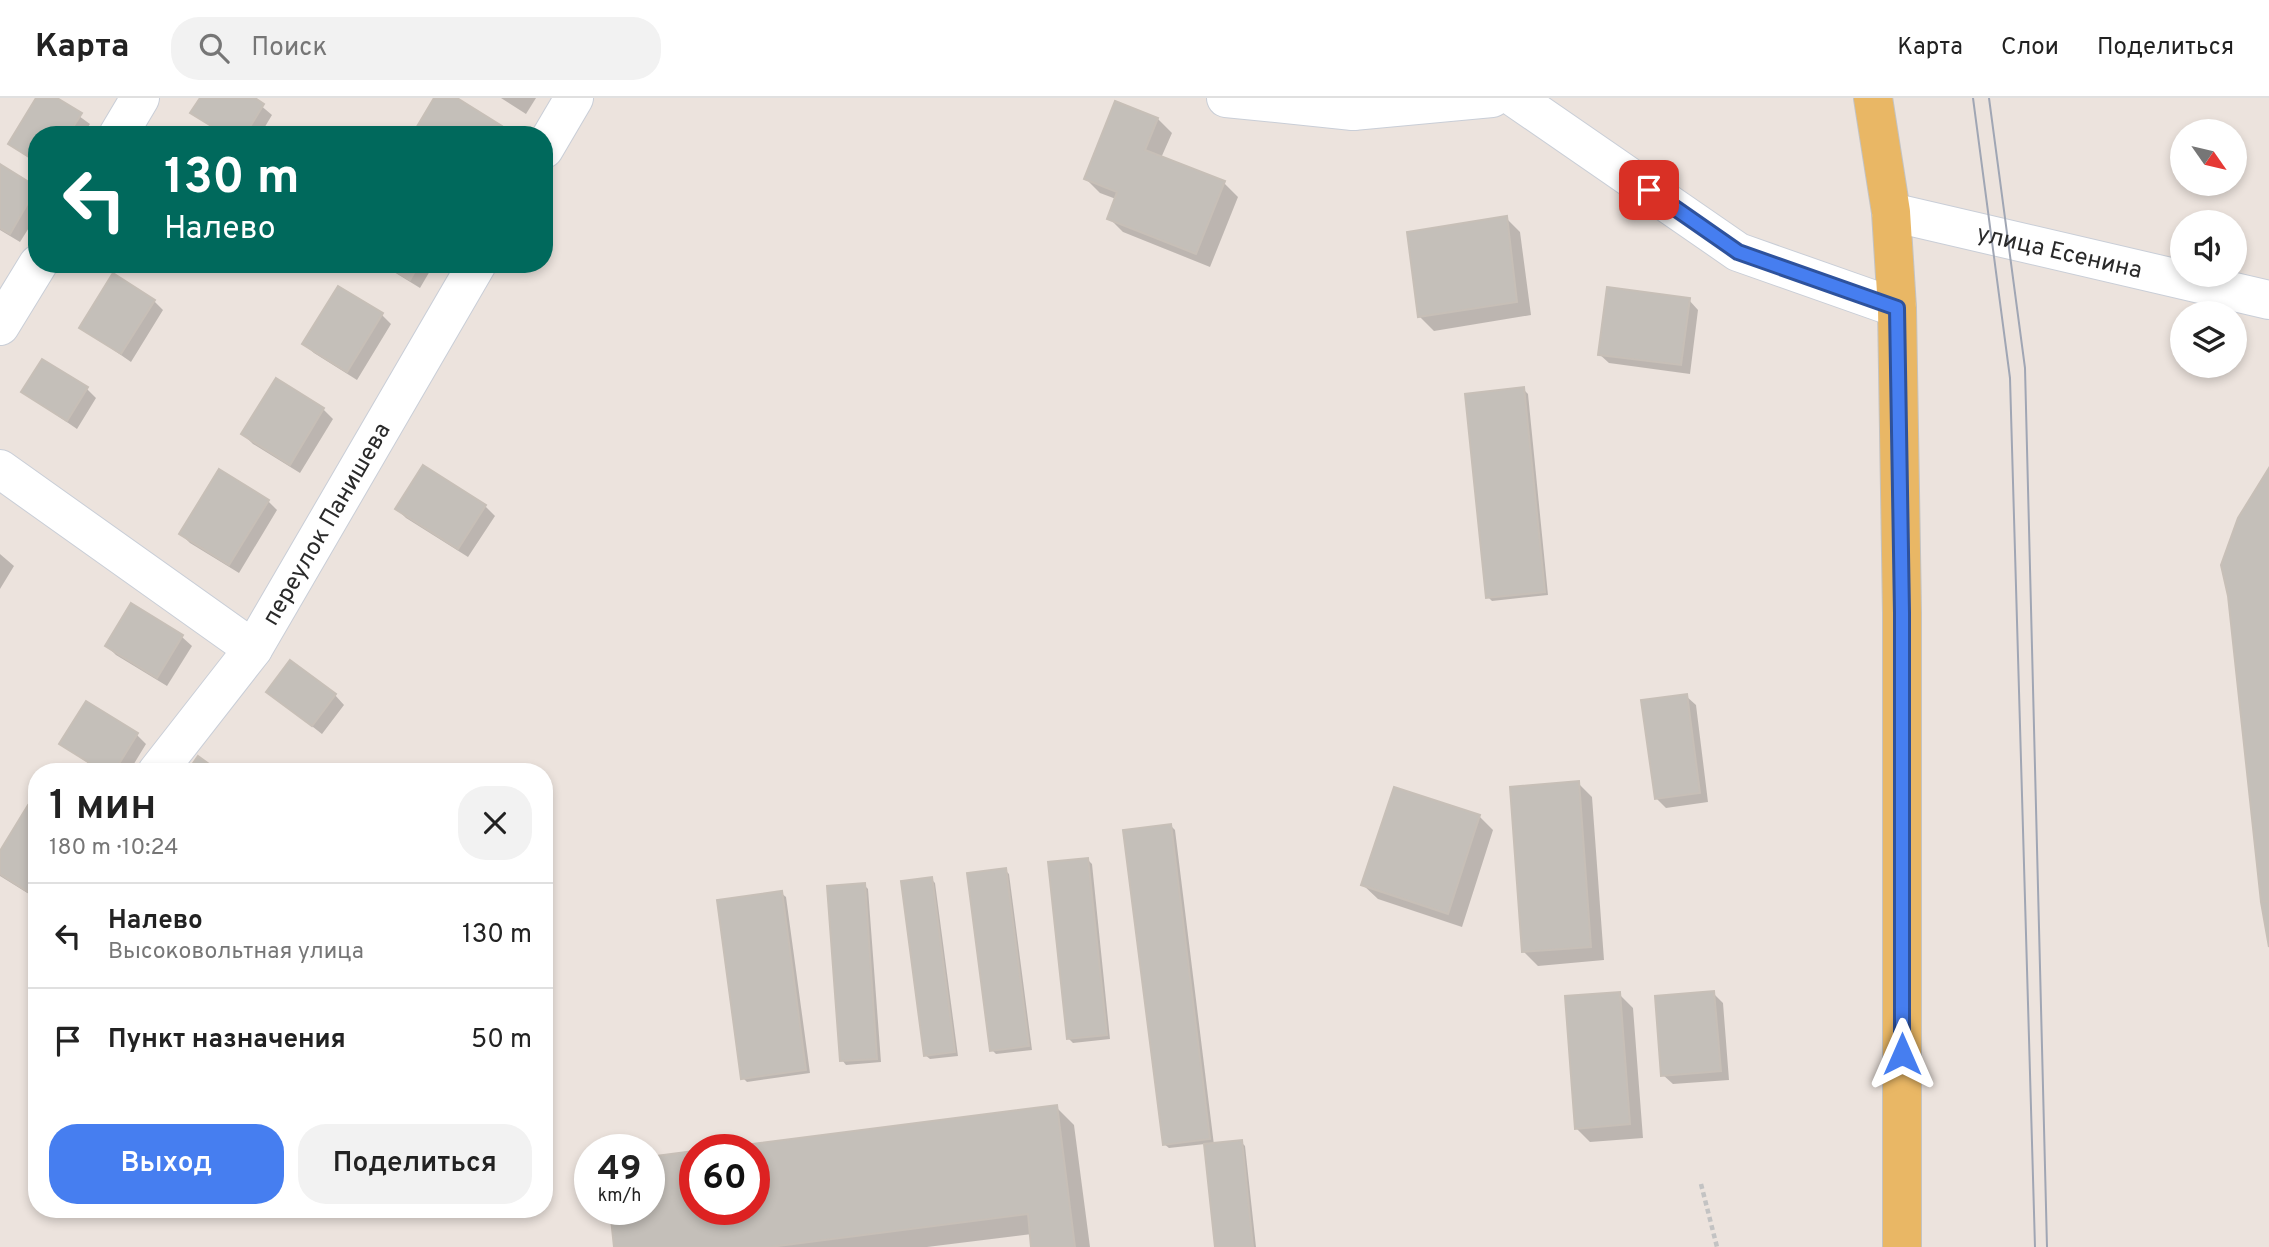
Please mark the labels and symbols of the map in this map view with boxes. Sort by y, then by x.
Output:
north arrow [2170,119,2247,196]
pin [1619,160,1679,220]
street label: улица Есенина [1973,219,2145,287]
street label: переулок Панишева [257,418,398,632]
position arrow [1865,1017,1939,1091]
speed limit sign: 60 [679,1134,770,1225]

